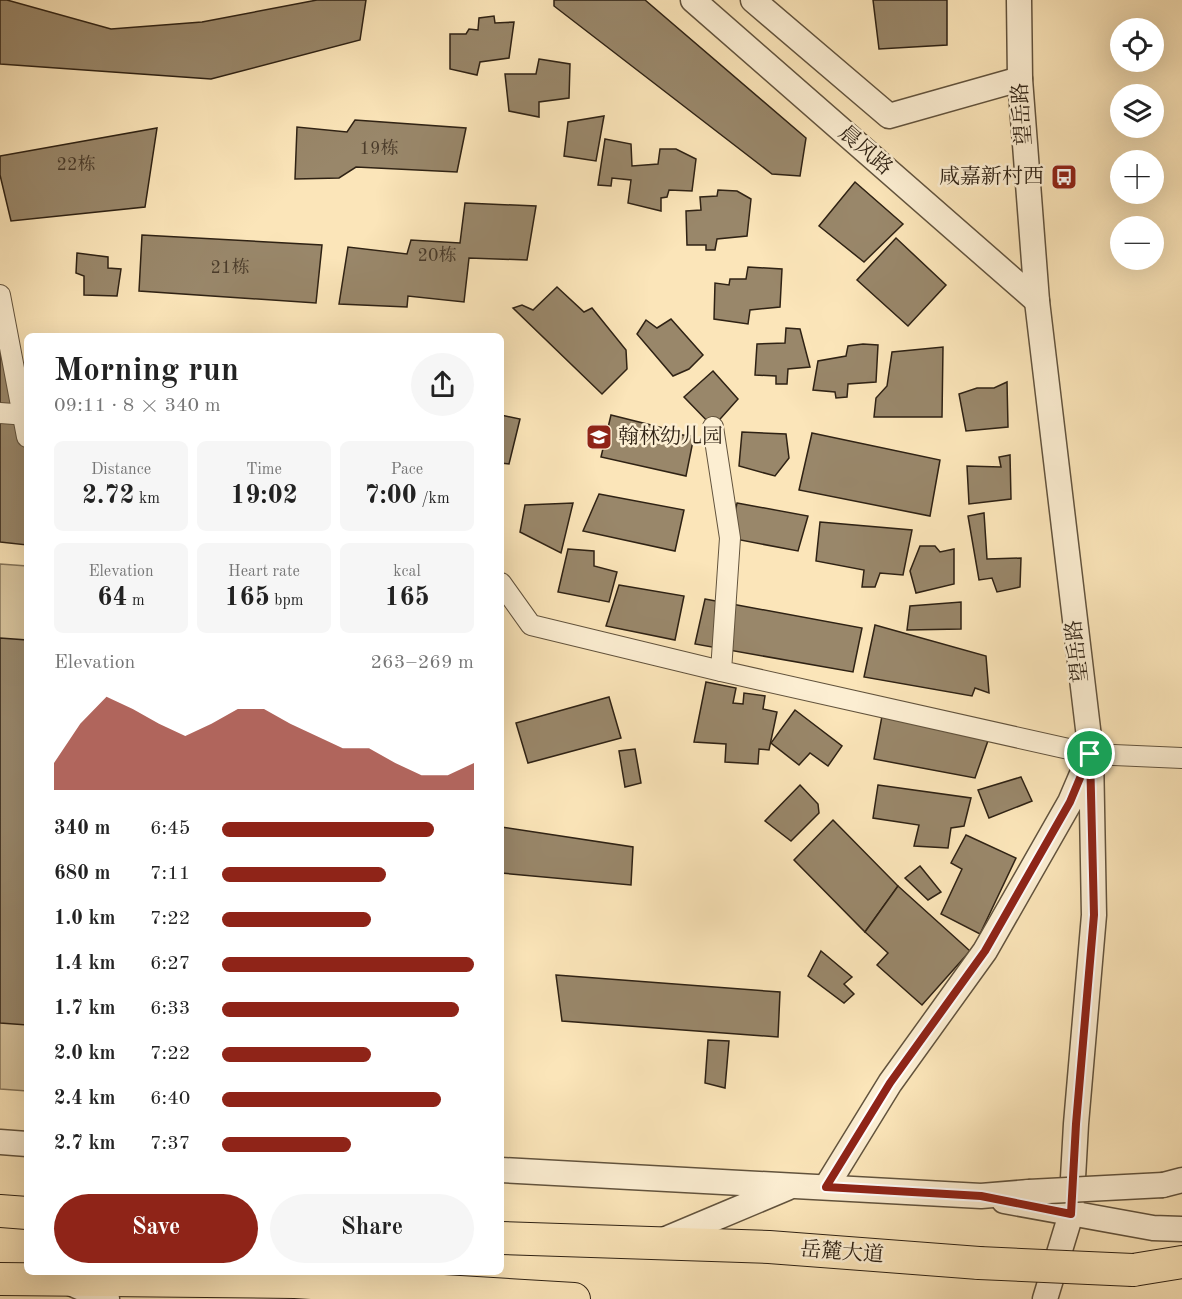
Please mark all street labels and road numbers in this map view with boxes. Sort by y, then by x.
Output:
street label: 望岳路 [1008,82,1036,146]
street label: 晨风路 [834,121,897,180]
street label: 望岳路 [1062,618,1092,684]
street label: 岳麓大道 [799,1238,885,1266]

